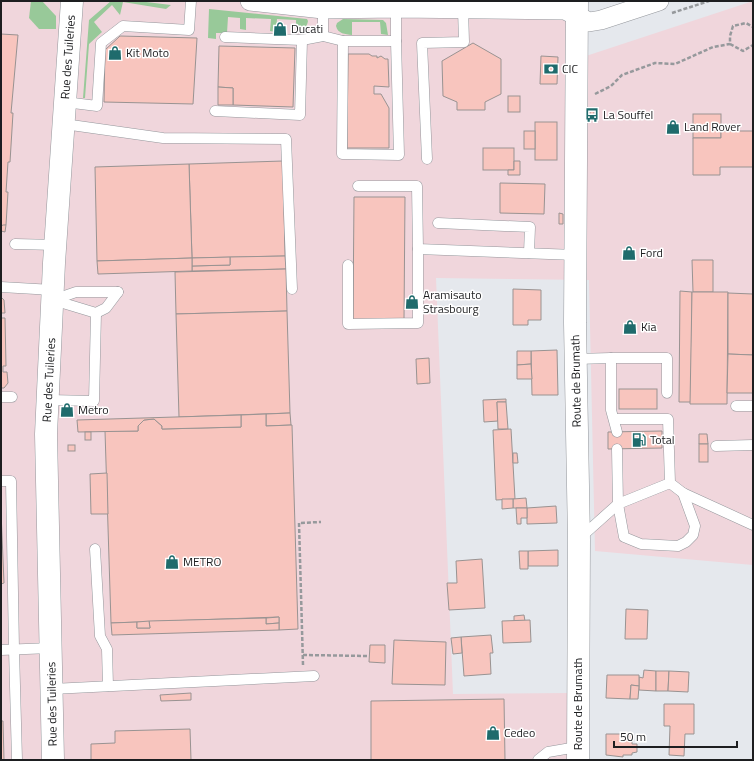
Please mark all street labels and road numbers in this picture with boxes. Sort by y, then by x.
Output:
street label: Rue des Tuileries [55,14,80,100]
street label: Route de Brumath [565,335,586,427]
street label: Rue des Tuileries [37,337,60,423]
street label: Route de Brumath [568,658,587,750]
street label: Rue des Tuileries [41,661,62,746]

